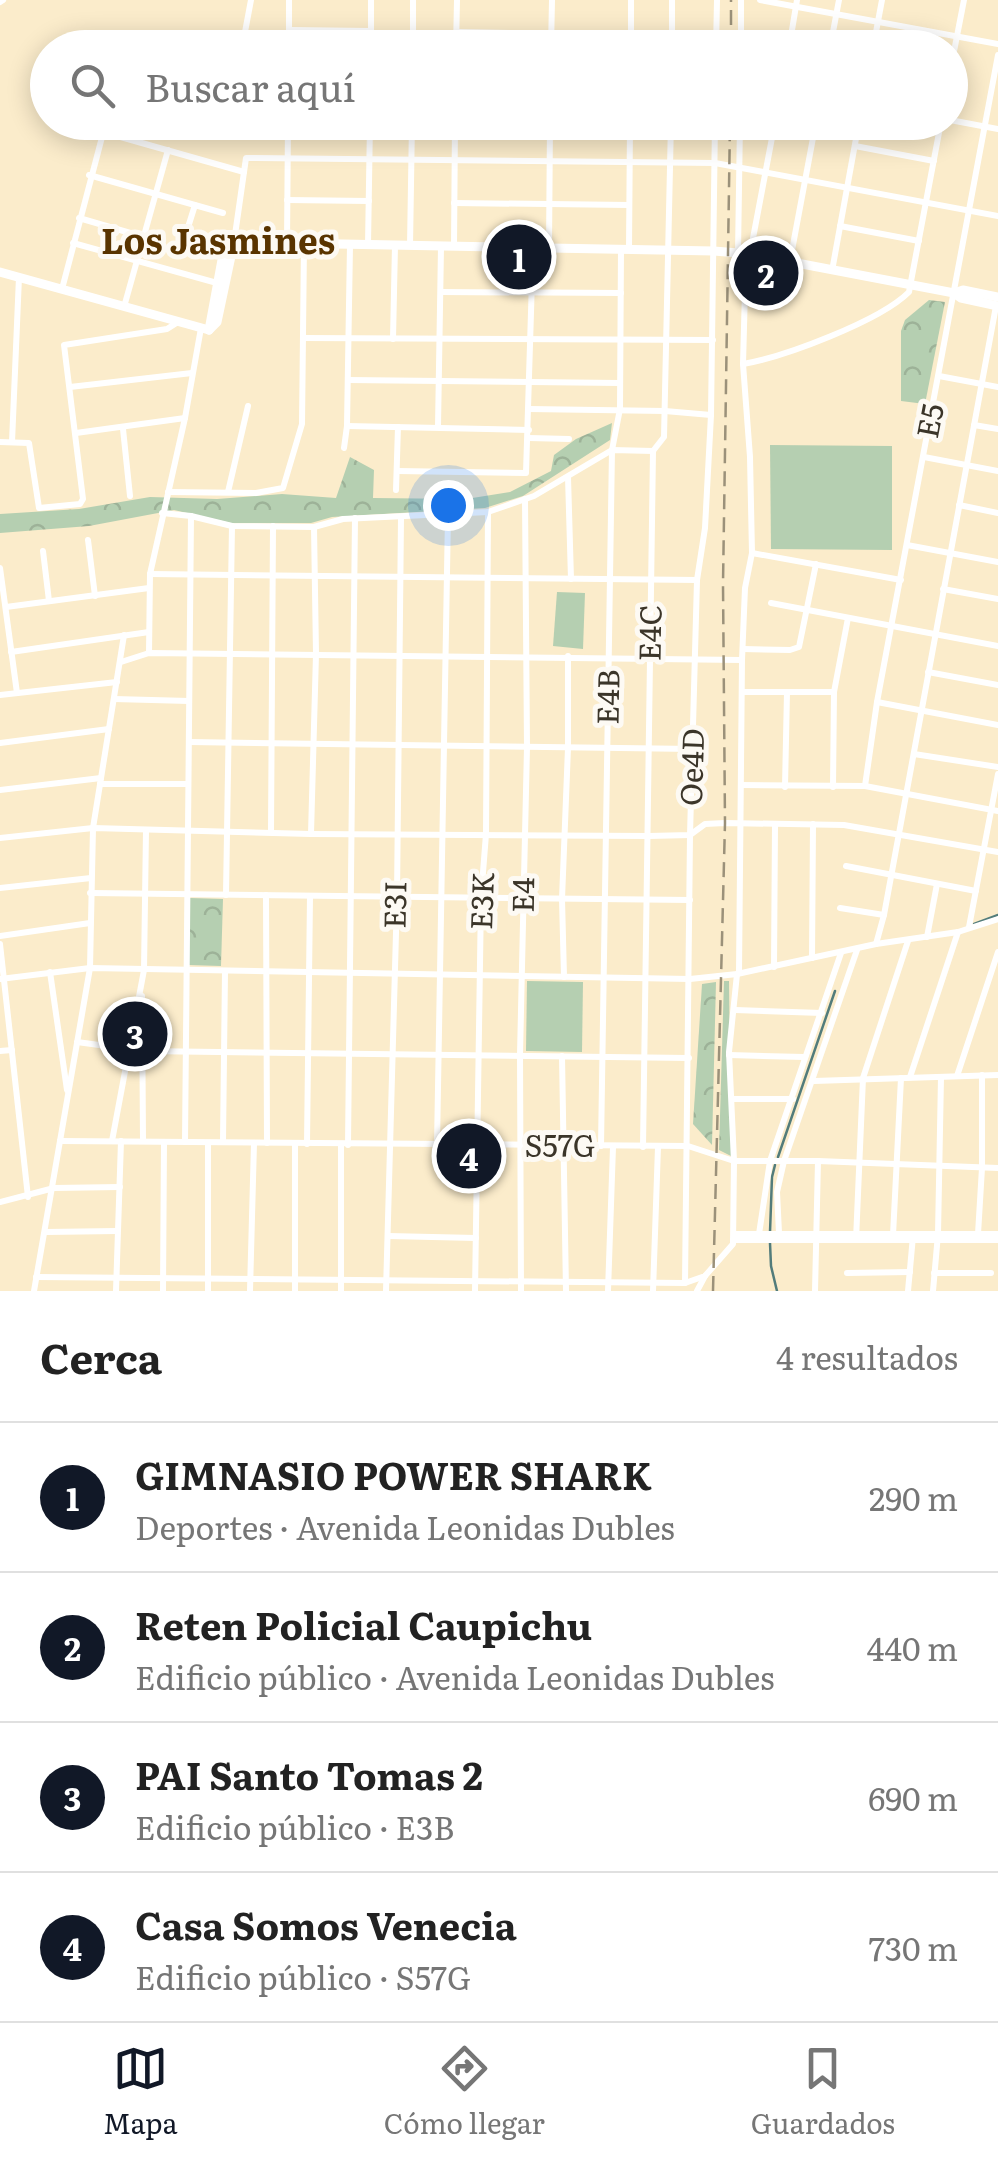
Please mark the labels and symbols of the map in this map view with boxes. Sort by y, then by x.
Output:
district label: Los Jasmines [101,213,335,265]
pin: 1 [486,220,552,294]
pin: 2 [734,236,798,310]
street label: E5 [903,399,953,441]
your location [423,480,474,531]
street label: E4C [626,604,670,662]
street label: E4B [584,669,628,725]
street label: Oe4D [667,727,713,807]
street label: E3K [457,871,503,931]
street label: E4 [499,877,543,913]
street label: E3I [371,881,415,929]
pin: 3 [102,996,168,1072]
pin: 4 [436,1118,502,1194]
street label: S57G [525,1122,595,1166]

